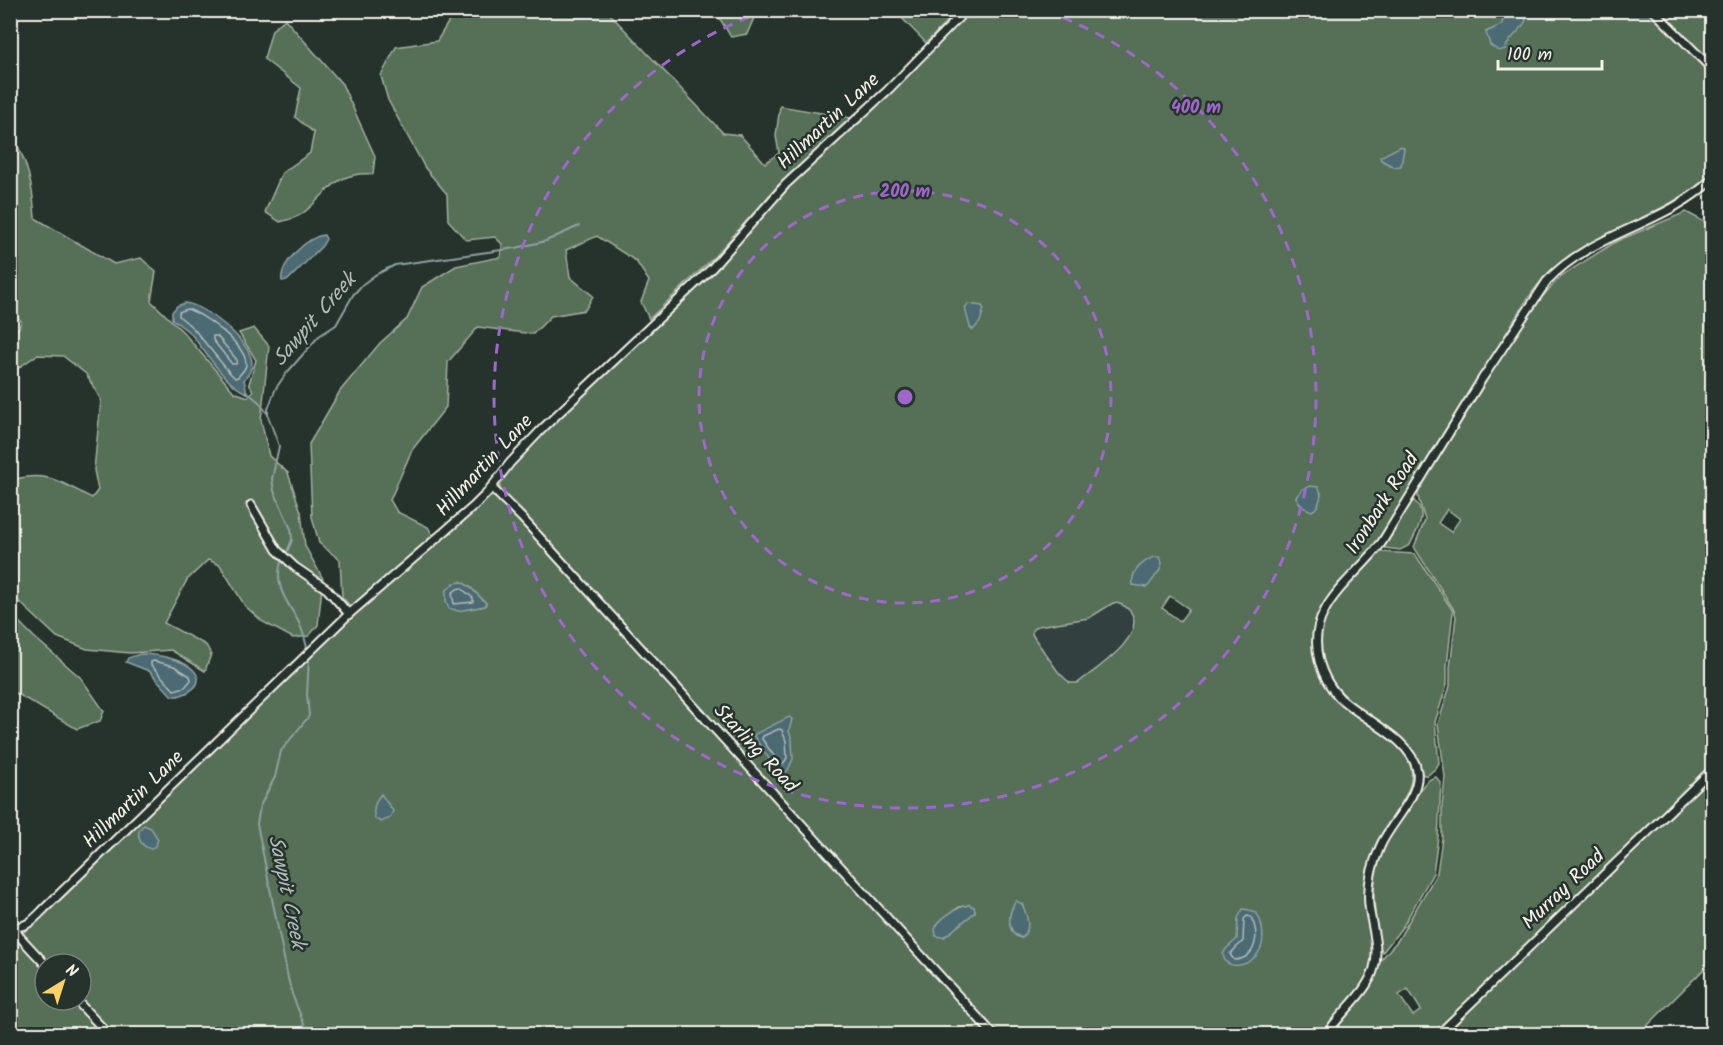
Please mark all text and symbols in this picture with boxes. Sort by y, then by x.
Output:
scale bar [1498,33,1602,71]
text: 100 m [1507,41,1552,70]
street label: Hillmartin Lane [770,66,888,178]
text: 400 m [1171,94,1221,123]
text: 200 m [880,178,931,207]
water label: Sawpit Creek [265,263,367,374]
centre of rings [895,387,915,407]
street label: Hillmartin Lane [429,407,541,525]
street label: Ironbark Road [1338,446,1429,562]
street label: Starling Road [705,697,806,802]
street label: Hillmartin Lane [76,743,192,857]
water label: Sawpit Creek [258,832,315,955]
street label: Murray Road [1515,841,1614,938]
north arrow [33,952,93,1012]
text: N [60,958,83,984]

